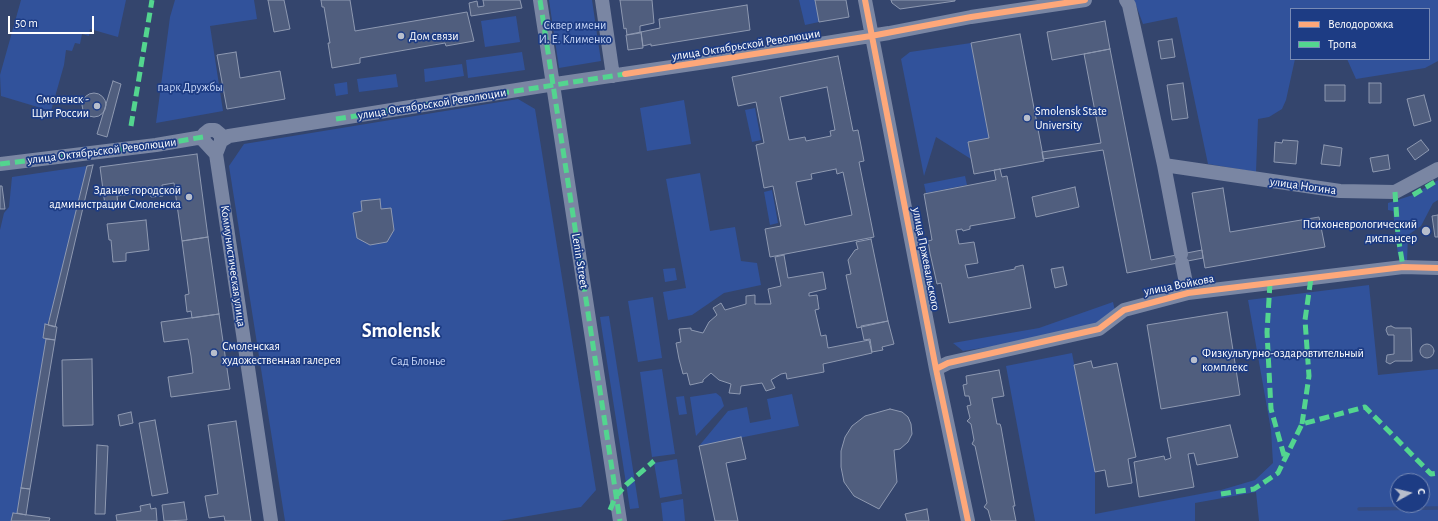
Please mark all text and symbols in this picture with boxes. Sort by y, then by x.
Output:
scale bar [10,8,96,34]
legend [1290,8,1430,60]
text: 50 m [15,17,38,29]
park label: Сквер имени И. Е. Клименко [539,18,611,46]
text: Велодорожка [1328,18,1394,30]
street label: улица Октябрьской Революции [671,26,821,64]
place label: Дом связи [409,29,459,43]
marker: Дом связи [396,31,406,41]
text: Тропа [1328,38,1356,50]
park label: парк Дружбы [157,80,223,94]
street label: улица Октябрьской Революции [357,85,507,123]
place label: Смоленск - Щит России [31,92,89,120]
marker: Смоленск - Щит России [92,101,102,111]
place label: Smolensk State University [1035,104,1107,132]
marker: Smolensk State University [1022,113,1032,123]
street label: улица Октябрьской Революции [27,135,177,167]
street label: улица Ногина [1269,174,1337,198]
place label: Здание городской администрации Смоленска [49,183,181,211]
marker: Здание городской администрации Смоленска [184,192,194,202]
street label: Коммунистическая улица [217,204,249,328]
street label: улица Пржевальского [909,206,943,312]
place label: Психоневрологический диспансер [1302,217,1417,245]
marker: Психоневрологический диспансер [1420,225,1432,237]
street label: Lenin Street [569,232,591,290]
street label: улица Войкова [1143,271,1215,299]
district label: Smolensk [362,319,440,343]
place label: Смоленская художественная галерея [222,339,341,367]
place label: Физкультурно-оздаровтительный комплекс [1202,346,1364,374]
marker: Смоленская художественная галерея [209,348,219,358]
park label: Сад Блонье [390,354,446,368]
marker: Физкультурно-оздаровтительный комплекс [1189,355,1199,365]
north arrow [1390,473,1430,513]
text: С [1416,488,1427,495]

